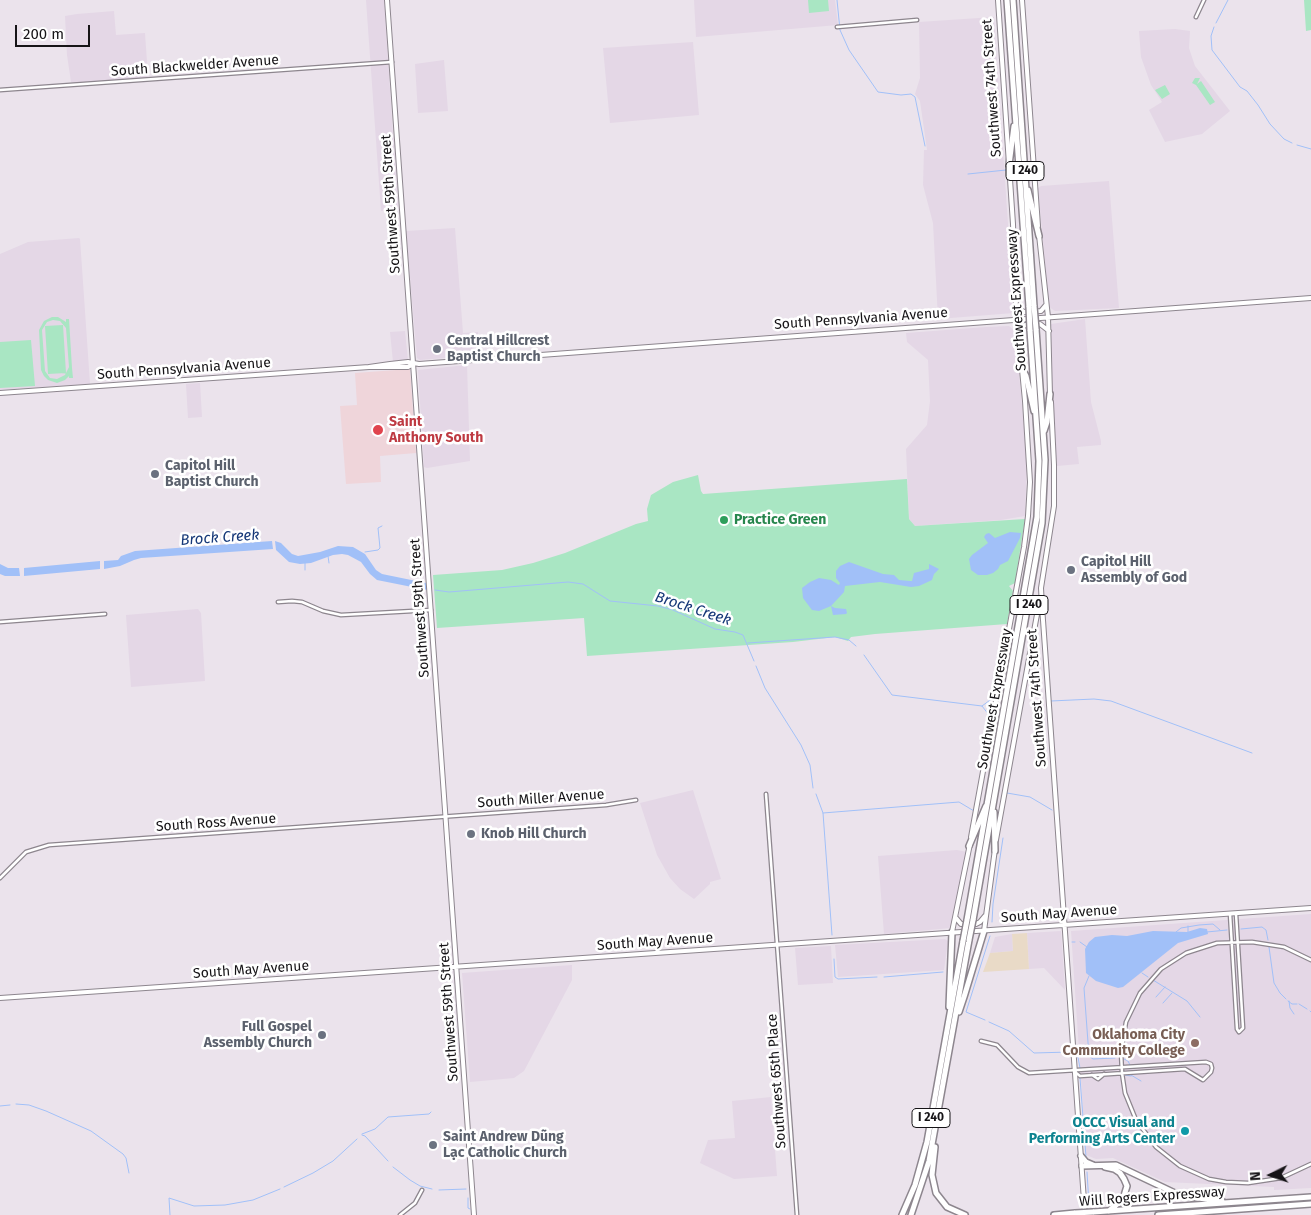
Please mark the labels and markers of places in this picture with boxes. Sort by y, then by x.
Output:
place label: Central Hillcrest Baptist Church [447,333,549,366]
marker: Central Hillcrest Baptist Church [431,343,443,355]
place label: Saint Anthony South [389,414,483,447]
marker: Saint Anthony South [371,423,385,437]
place label: Capitol Hill Baptist Church [165,458,258,491]
marker: Capitol Hill Baptist Church [149,468,161,480]
place label: Practice Green [734,512,826,528]
marker: Practice Green [718,514,730,526]
place label: Capitol Hill Assembly of God [1081,554,1187,586]
marker: Capitol Hill Assembly of God [1065,564,1077,576]
place label: Knob Hill Church [481,826,587,842]
marker: Knob Hill Church [465,828,477,840]
place label: Full Gospel Assembly Church [204,1019,312,1052]
place label: Oklahoma City Community College [1062,1027,1185,1060]
marker: Full Gospel Assembly Church [316,1029,328,1041]
marker: Oklahoma City Community College [1189,1037,1201,1049]
place label: OCCC Visual and Performing Arts Center [1029,1115,1175,1148]
marker: OCCC Visual and Performing Arts Center [1179,1125,1191,1137]
place label: Saint Andrew Dũng Lạc Catholic Church [443,1129,567,1162]
marker: Saint Andrew Dũng Lạc Catholic Church [427,1139,439,1151]

